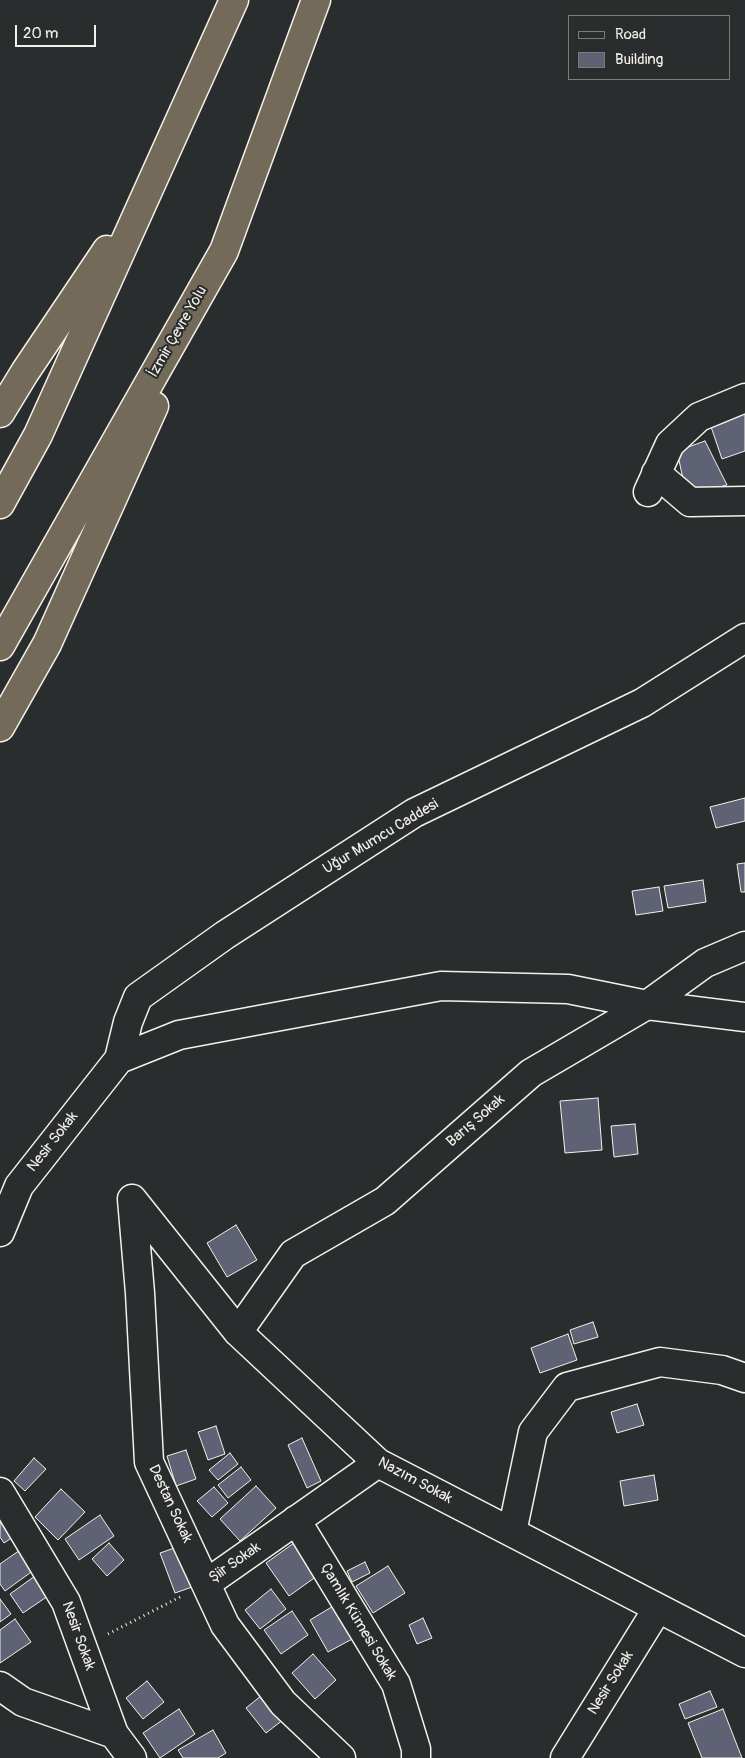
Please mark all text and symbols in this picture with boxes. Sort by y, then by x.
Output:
scale bar [18,15,99,47]
legend [568,15,730,80]
text: 20 m [23,24,58,43]
text: Road [615,25,646,44]
text: Building [615,50,663,69]
street label: İzmir Çevre Yolu [145,283,211,381]
street label: Uğur Mumcu Caddesi [320,795,442,879]
street label: Barış Sokak [443,1091,509,1151]
street label: Nesir Sokak [24,1108,82,1176]
street label: Nazım Sokak [375,1454,455,1508]
street label: Destan Sokak [144,1462,196,1546]
street label: Şiir Sokak [206,1539,264,1587]
street label: Çamlık Kümesi Sokak [316,1560,400,1684]
street label: Nesir Sokak [57,1599,99,1673]
street label: Nesir Sokak [584,1648,638,1718]

